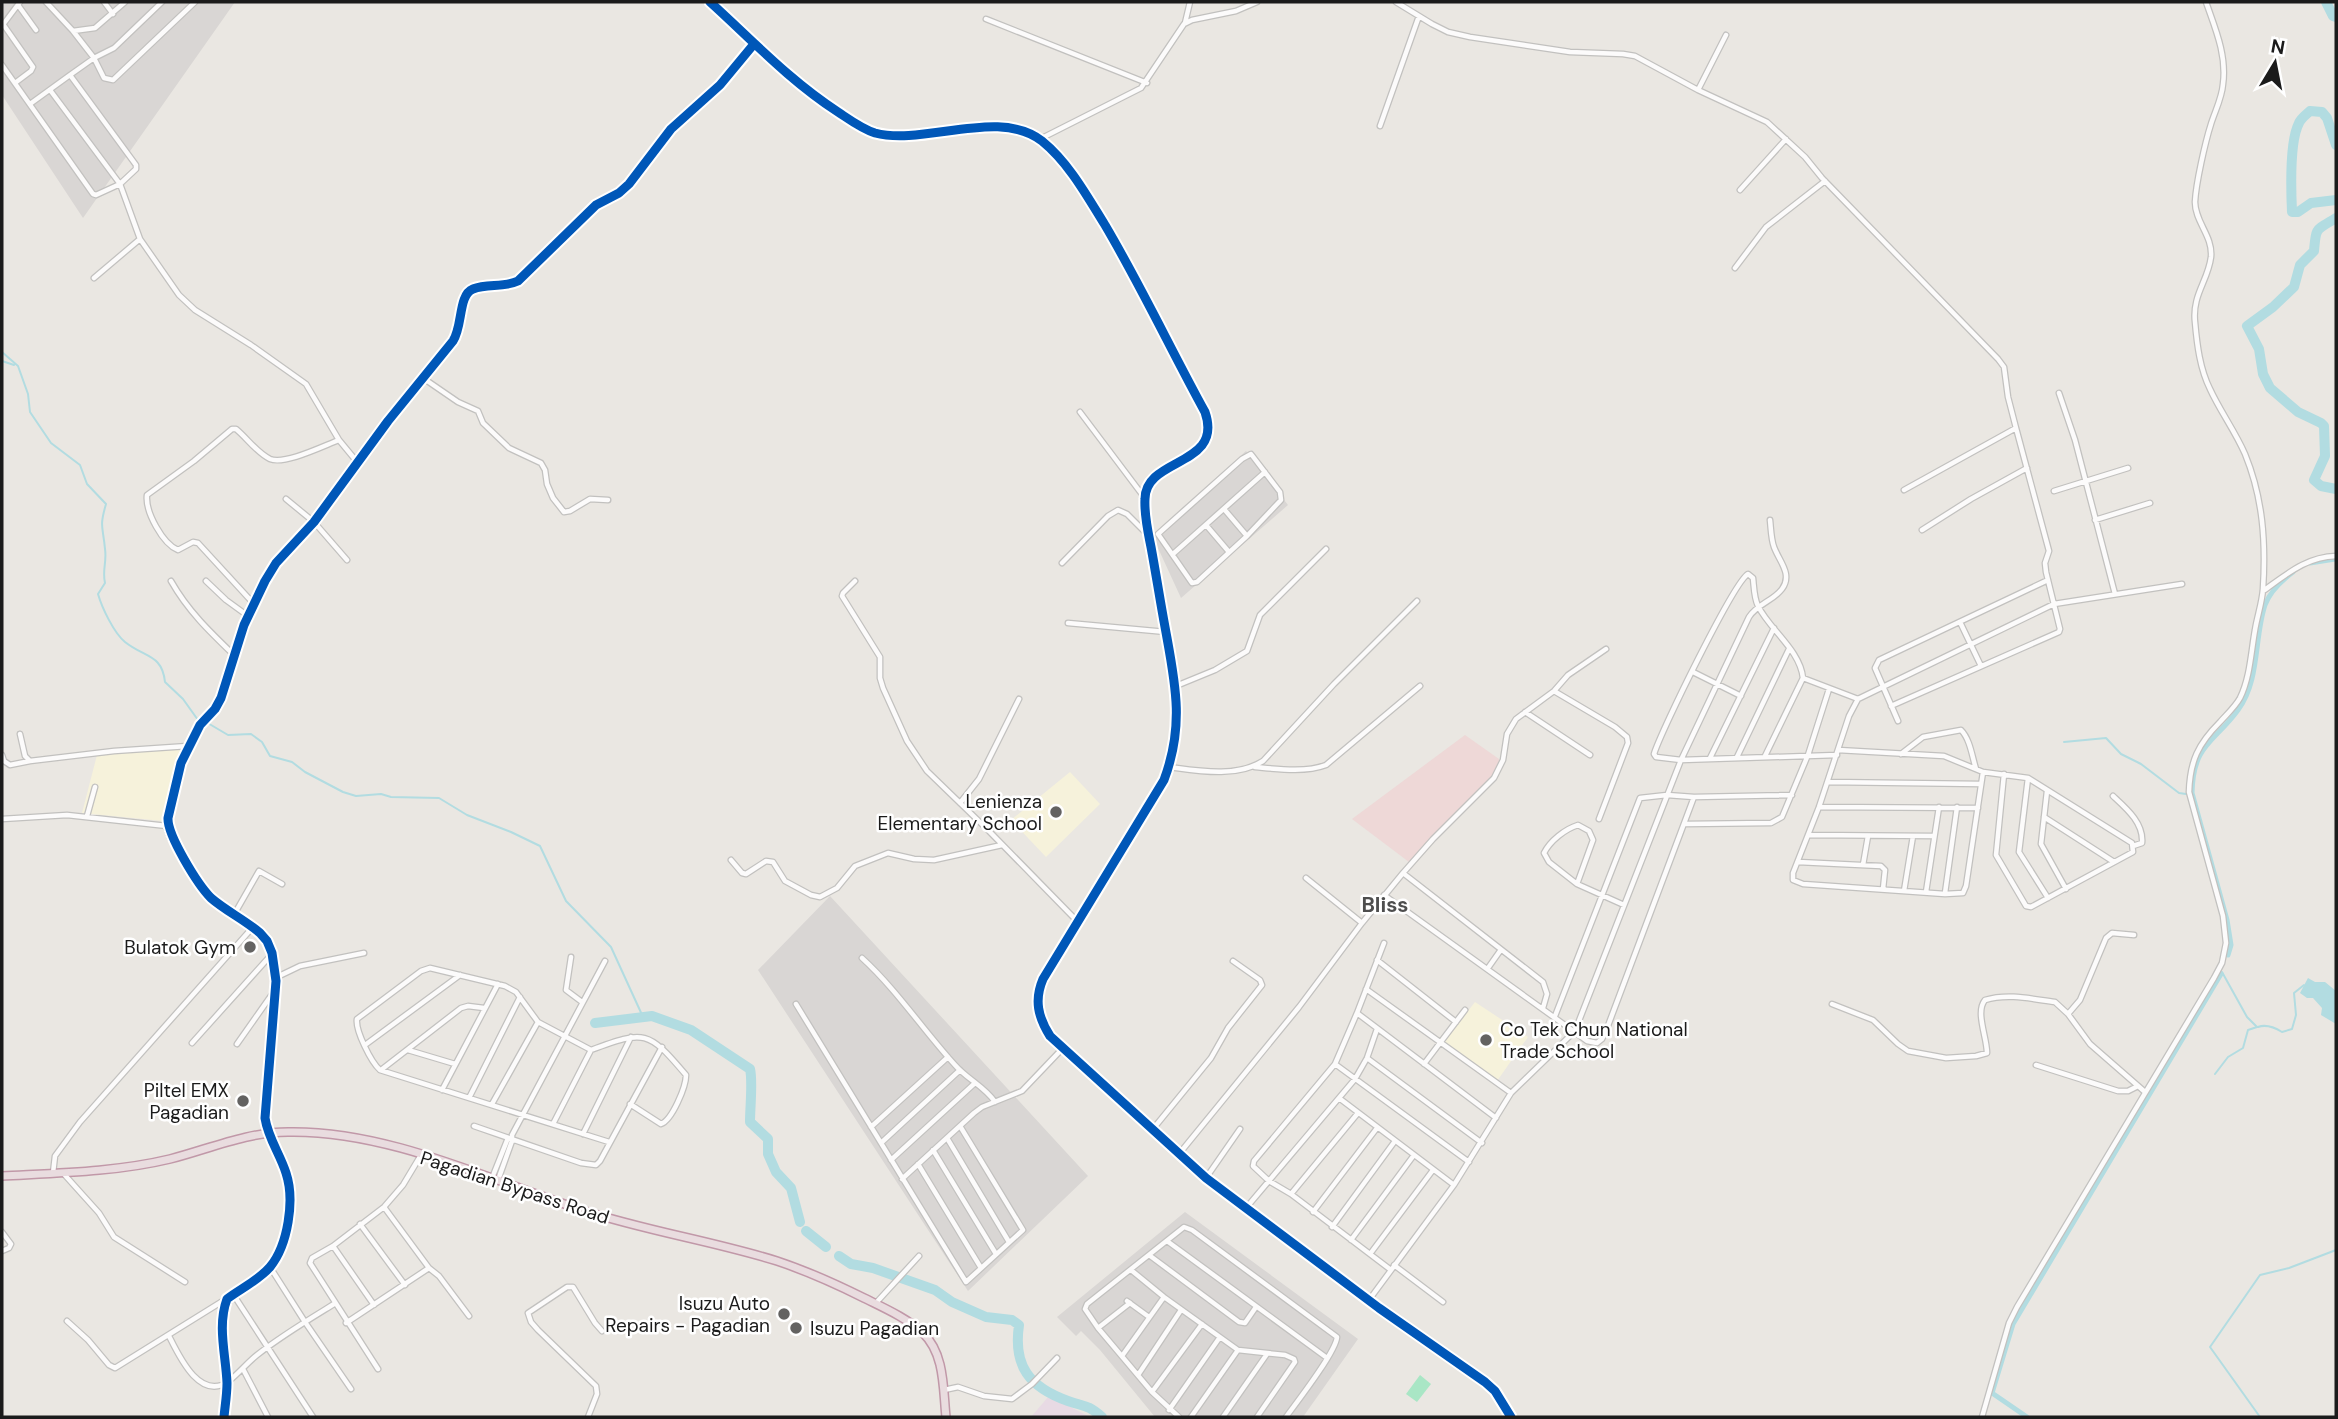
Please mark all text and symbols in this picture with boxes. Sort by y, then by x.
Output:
north arrow [2240,28,2310,98]
text: N [2269,33,2287,60]
place label: Lenienza Elementary School [878,789,1042,836]
marker: Lenienza Elementary School [1048,804,1064,820]
district label: Bliss [1361,891,1409,919]
place label: Bulatok Gym [124,935,236,960]
marker: Bulatok Gym [242,939,258,955]
place label: Co Tek Chun National Trade School [1500,1017,1688,1064]
marker: Co Tek Chun National Trade School [1478,1032,1494,1048]
place label: Piltel EMX Pagadian [144,1078,229,1125]
marker: Piltel EMX Pagadian [235,1093,251,1109]
street label: Pagadian Bypass Road [417,1145,613,1230]
place label: Isuzu Auto Repairs - Pagadian [605,1291,770,1338]
marker: Isuzu Auto Repairs - Pagadian [776,1306,792,1322]
place label: Isuzu Pagadian [810,1316,939,1341]
marker: Isuzu Pagadian [788,1320,804,1336]

